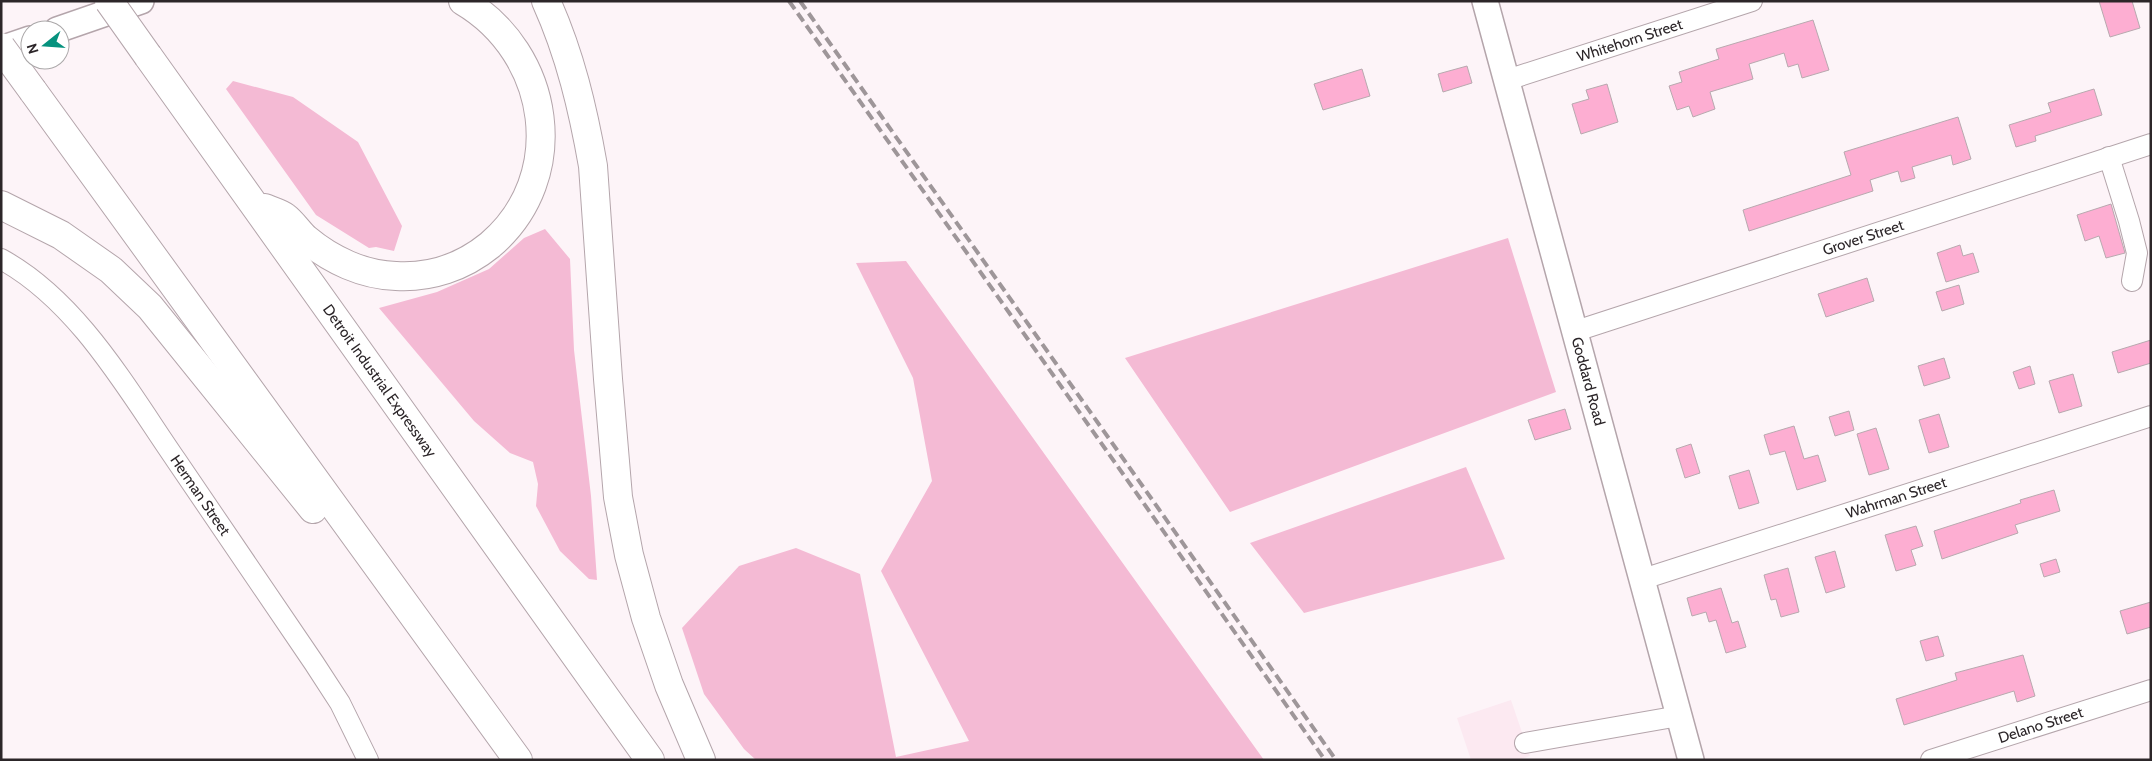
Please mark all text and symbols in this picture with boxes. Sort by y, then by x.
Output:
street label: Whitehorn Street [1575,15,1685,66]
north arrow [20,20,70,70]
text: N [23,41,43,56]
street label: Grover Street [1820,216,1906,259]
street label: Detroit Industrial Expressway [319,301,440,461]
street label: Goddard Road [1568,335,1609,427]
street label: Herman Street [166,452,234,539]
street label: Wahrman Street [1844,473,1949,522]
street label: Delano Street [1996,703,2085,747]

